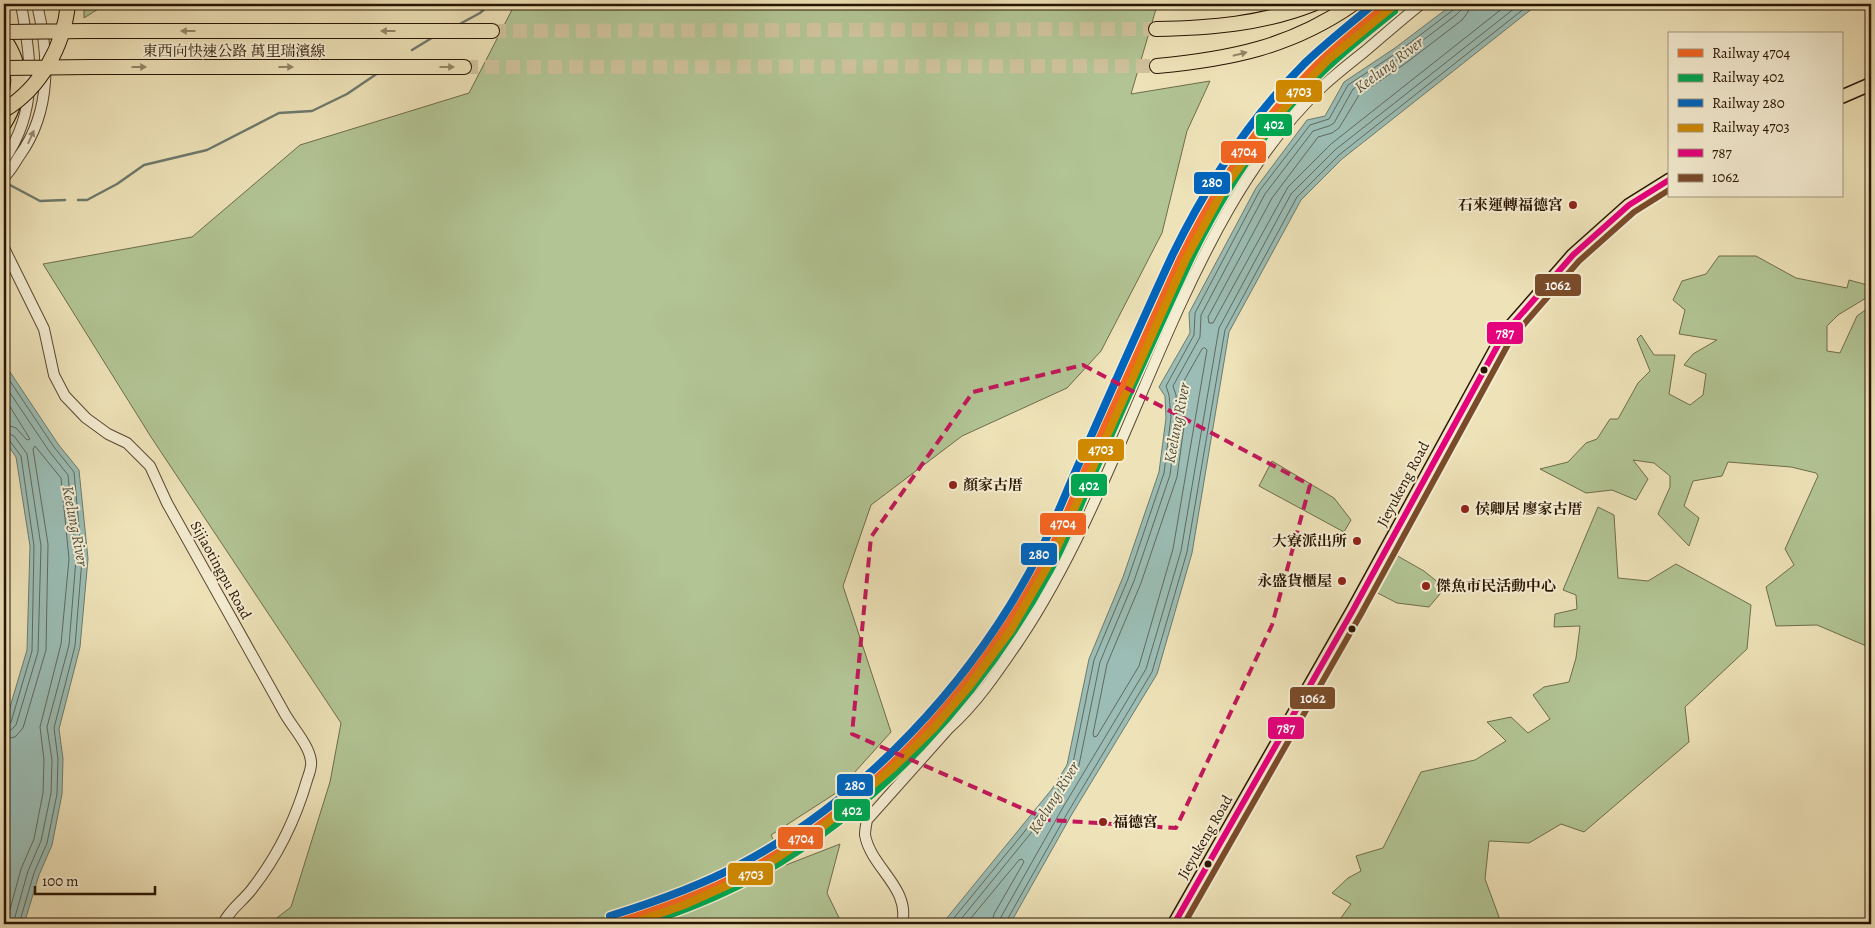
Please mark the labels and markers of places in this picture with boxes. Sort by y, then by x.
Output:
place label: 石來運轉福德宮 [1458,195,1563,215]
marker: 石來運轉福德宮 [1567,199,1579,211]
unlabelled marker [1479,365,1489,375]
place label: 顏家古厝 [963,475,1023,495]
marker: 顏家古厝 [947,479,959,491]
place label: 侯卿居 廖家古厝 [1475,499,1583,519]
marker: 侯卿居 廖家古厝 [1459,503,1471,515]
place label: 大寮派出所 [1272,531,1347,551]
marker: 大寮派出所 [1351,535,1363,547]
place label: 永盛貨櫃屋 [1257,571,1332,591]
marker: 永盛貨櫃屋 [1336,575,1348,587]
place label: 傑魚市民活動中心 [1436,576,1556,596]
marker: 傑魚市民活動中心 [1420,580,1432,592]
unlabelled marker [1347,624,1357,634]
place label: 福德宮 [1113,812,1158,832]
marker: 福德宮 [1097,816,1109,828]
unlabelled marker [1203,859,1213,869]

